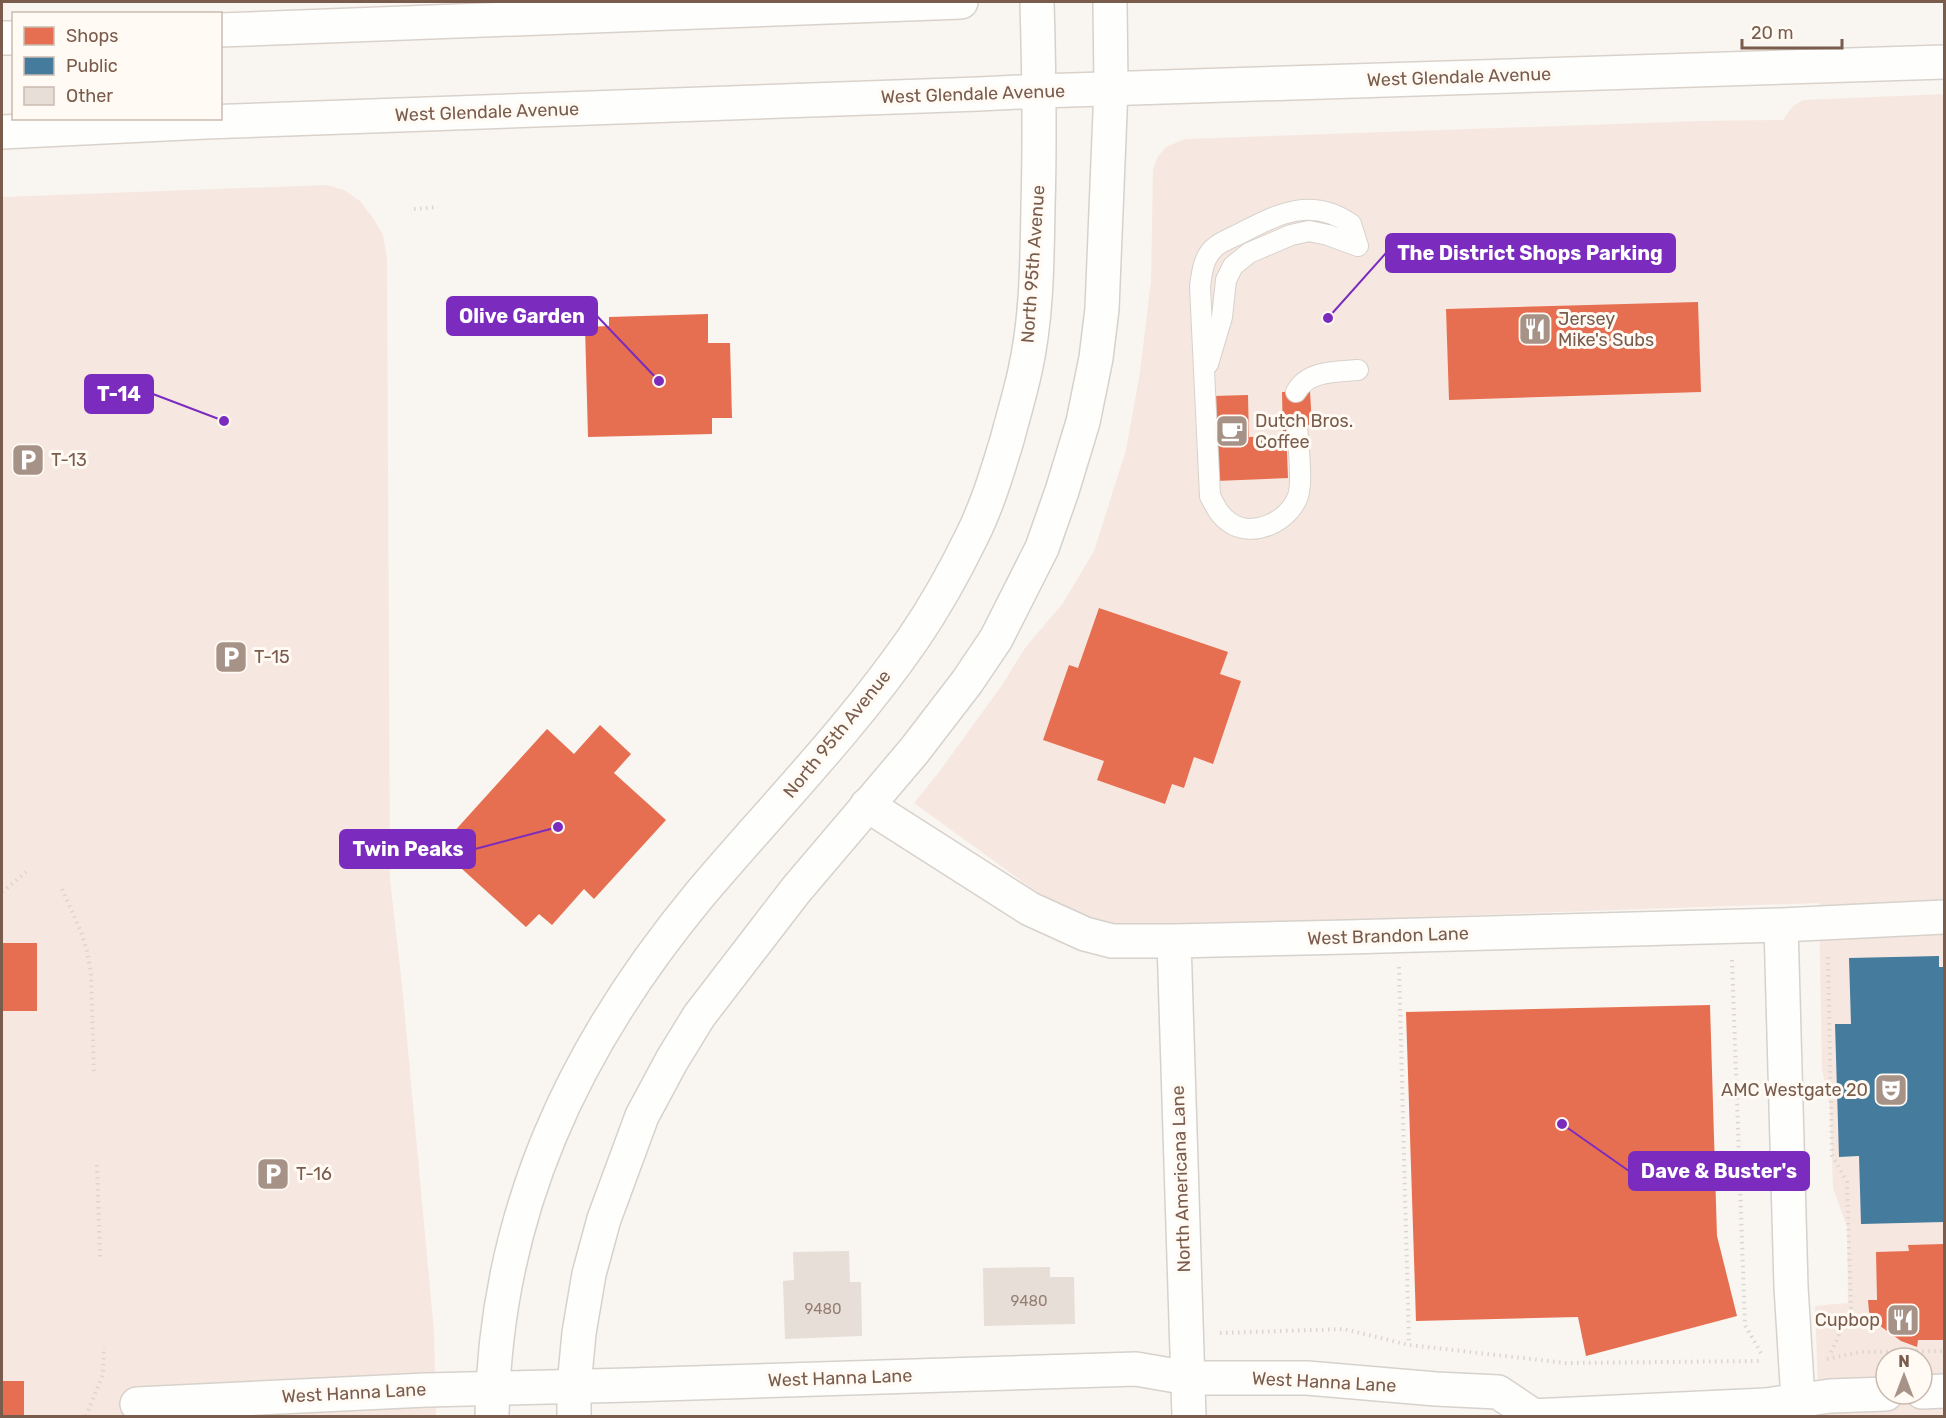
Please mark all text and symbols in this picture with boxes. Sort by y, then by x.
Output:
legend [12,12,222,120]
scale bar [1742,12,1842,50]
text: 20 m [1751,22,1793,44]
text: Shops [66,25,118,47]
text: Public [66,55,118,77]
street label: West Glendale Avenue [1366,63,1552,91]
street label: West Glendale Avenue [880,80,1066,108]
text: Other [66,85,113,107]
street label: West Glendale Avenue [394,98,580,126]
street label: North 95th Avenue [1017,184,1049,344]
callout: The District Shops Parking [1386,234,1675,272]
text: The District Shops Parking [1397,241,1663,265]
callout: Olive Garden [447,297,597,335]
text: Olive Garden [459,304,585,328]
place label: Jersey Mike's Subs [1558,308,1654,351]
restaurant icon: Jersey Mike's Subs [1517,311,1553,347]
callout: T-14 [85,375,153,413]
text: T-14 [97,382,141,406]
place label: Dutch Bros. Coffee [1255,410,1353,453]
cafe icon: Dutch Bros. Coffee [1214,413,1250,449]
parking icon: T-13 [10,442,46,478]
place label: T-13 [51,449,87,471]
parking icon: T-15 [213,639,249,675]
place label: T-15 [254,646,290,668]
street label: North 95th Avenue [779,666,895,802]
callout: Twin Peaks [340,830,475,868]
text: Twin Peaks [352,837,464,861]
street label: West Brandon Lane [1307,922,1469,950]
theatre icon: AMC Westgate 20 [1873,1072,1909,1108]
place label: AMC Westgate 20 [1721,1079,1868,1101]
street label: North Americana Lane [1167,1085,1195,1273]
callout: Dave & Buster's [1629,1152,1809,1190]
parking icon: T-16 [255,1156,291,1192]
text: Dave & Buster's [1641,1159,1797,1183]
place label: T-16 [296,1163,332,1185]
house number: 9480 [1010,1292,1048,1310]
house number: 9480 [804,1300,842,1318]
restaurant icon: Cupbop [1885,1302,1921,1338]
place label: Cupbop [1815,1309,1880,1331]
north arrow [1874,1346,1934,1406]
text: N [1898,1352,1910,1371]
street label: West Hanna Lane [767,1364,913,1392]
street label: West Hanna Lane [1251,1367,1397,1397]
street label: West Hanna Lane [281,1378,427,1408]

